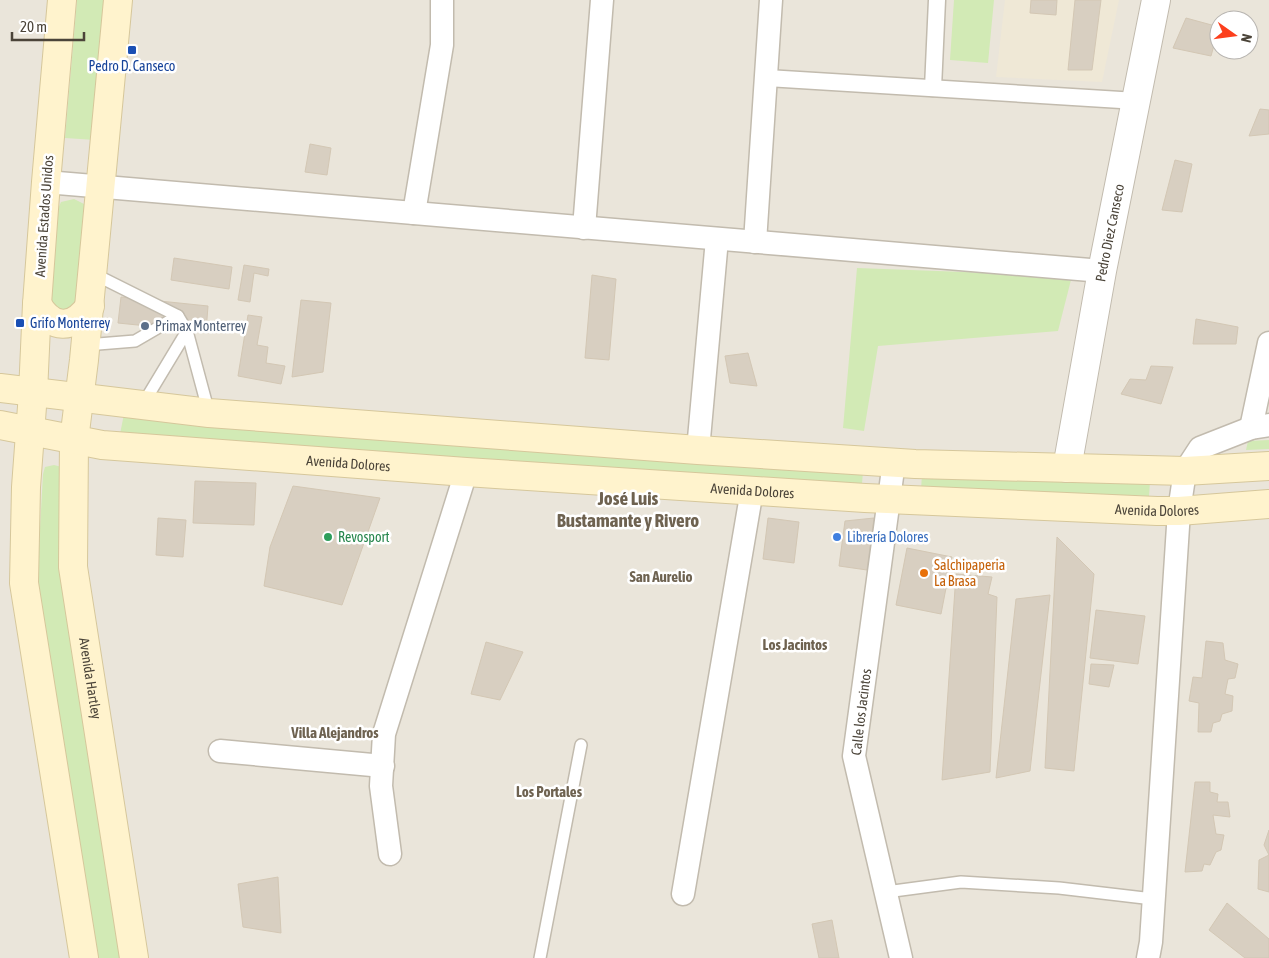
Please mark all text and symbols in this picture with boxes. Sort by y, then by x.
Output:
scale bar [12,10,85,42]
north arrow [1209,10,1259,60]
text: 20 m [20,18,47,35]
text: N [1238,32,1255,44]
marker: Pedro D. Canseco [126,44,138,56]
place label: Pedro D. Canseco [89,58,175,74]
street label: Avenida Estados Unidos [32,155,56,277]
street label: Pedro Diez Canseco [1092,183,1127,283]
place label: Grifo Monterrey [30,315,111,331]
marker: Grifo Monterrey [14,317,26,329]
place label: Primax Monterrey [155,318,247,334]
marker: Primax Monterrey [139,320,151,332]
street label: Avenida Dolores [306,452,391,474]
street label: Avenida Dolores [710,480,795,501]
district label: José Luis Bustamante y Rivero [557,487,699,531]
street label: Avenida Dolores [1115,501,1200,519]
place label: Revosport [338,529,390,545]
place label: Librería Dolores [847,529,929,545]
marker: Revosport [322,531,334,543]
marker: Librería Dolores [831,531,843,543]
place label: Salchipaperia La Brasa [934,557,1005,589]
marker: Salchipaperia La Brasa [918,567,930,579]
district label: San Aurelio [630,568,692,585]
district label: Los Jacintos [763,636,828,653]
street label: Avenida Hartley [76,637,105,721]
street label: Calle los Jacintos [848,668,874,756]
district label: Villa Alejandros [290,724,379,741]
district label: Los Portales [516,783,583,800]

